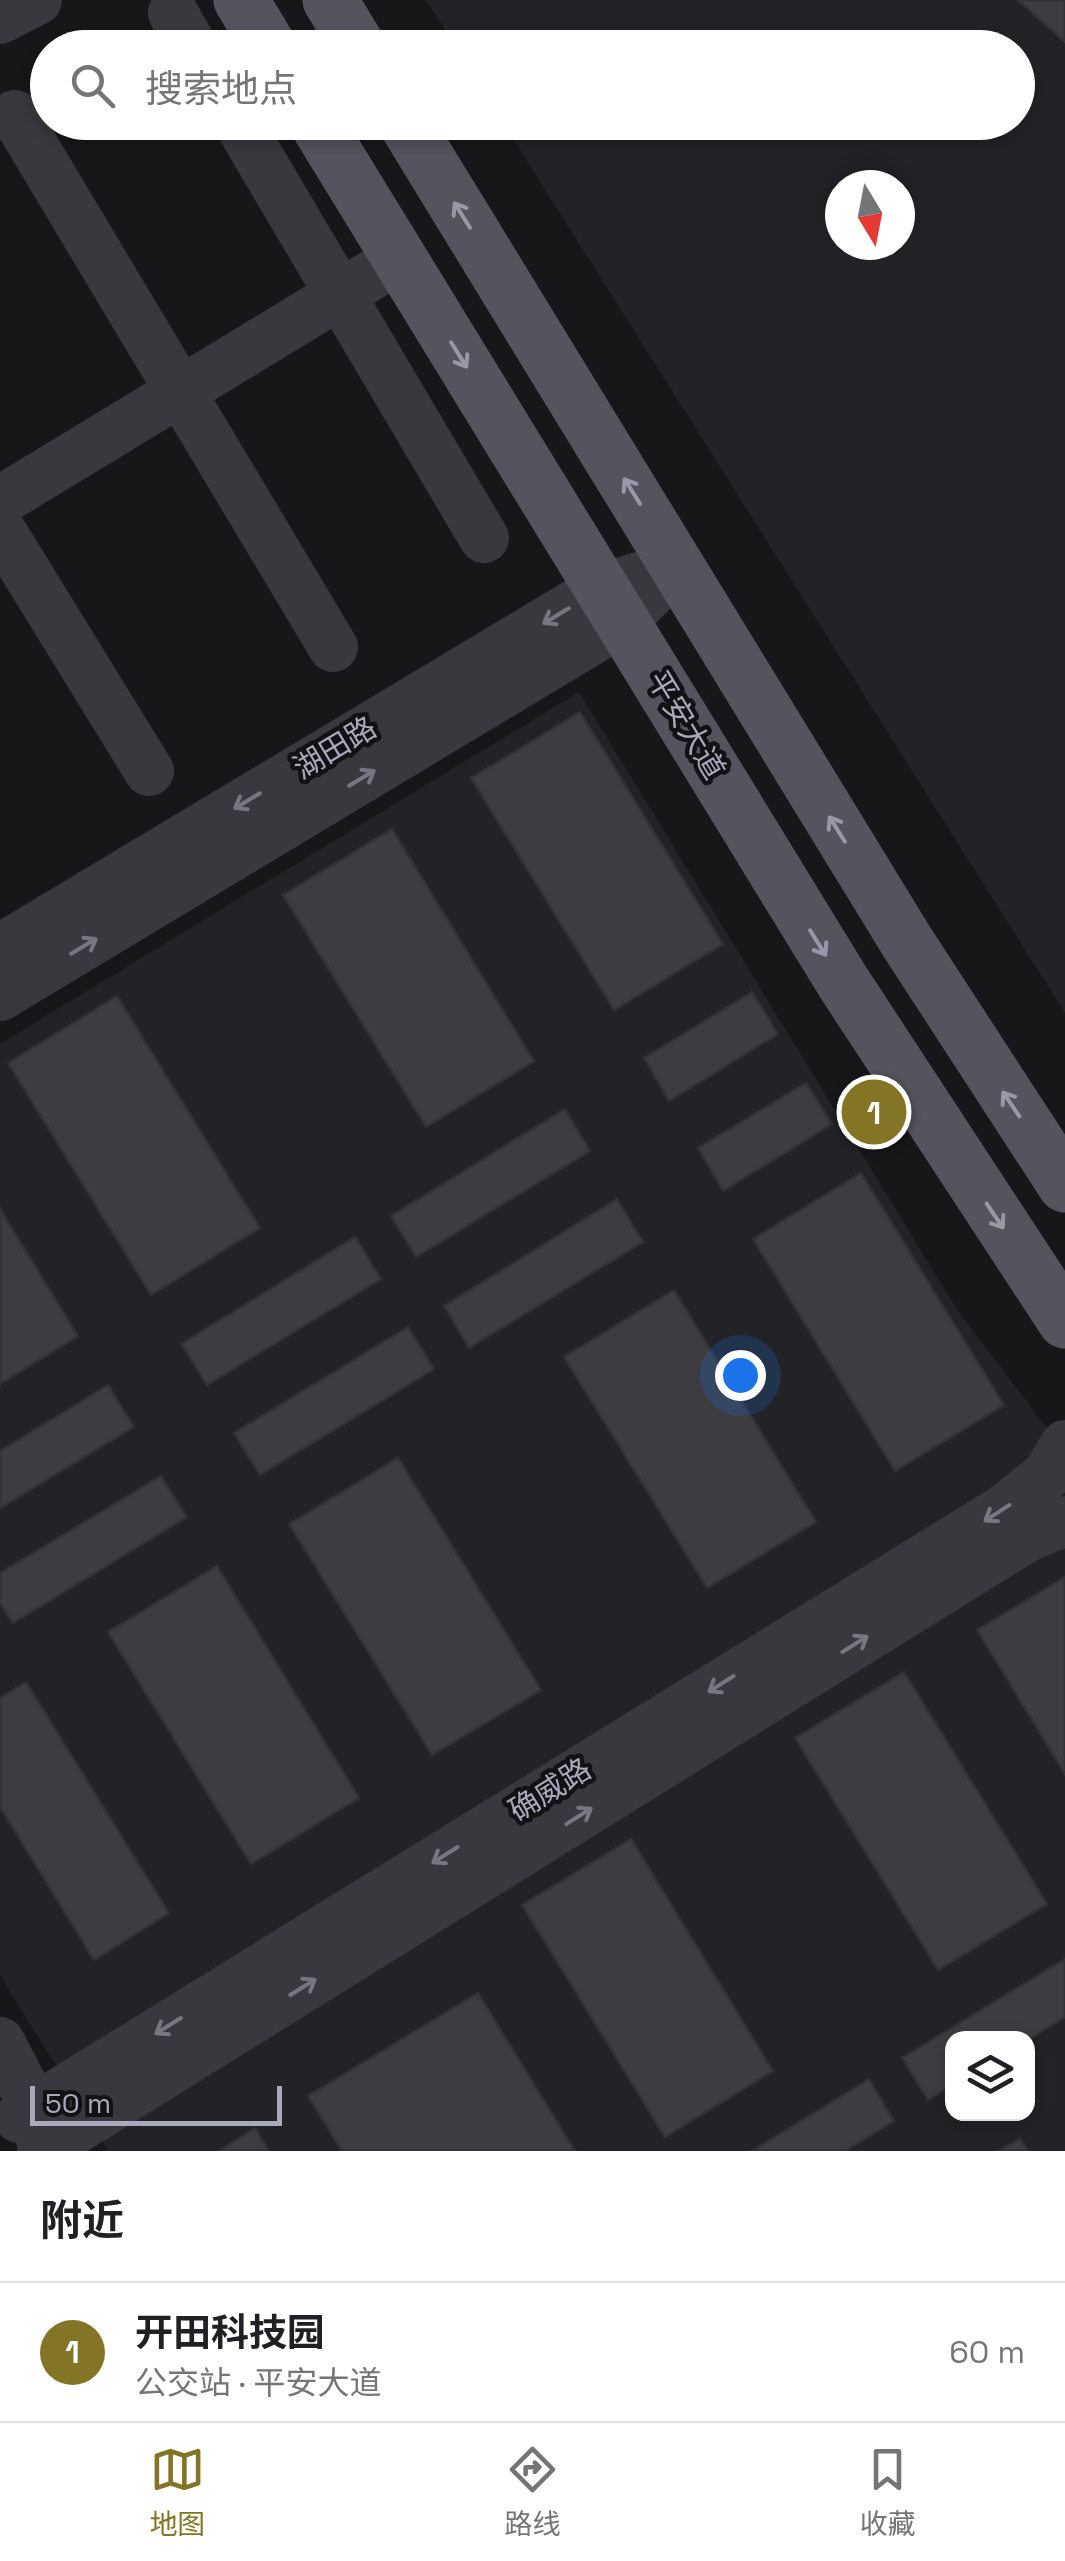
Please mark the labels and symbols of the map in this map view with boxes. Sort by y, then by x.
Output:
north arrow [825,170,915,260]
one-way arrow [452,201,472,229]
one-way arrow [449,340,469,369]
one-way arrow [622,478,642,506]
one-way arrow [542,606,571,626]
street label: 平安大道 [639,663,734,786]
street label: 湖田路 [286,708,383,787]
one-way arrow [347,768,376,788]
one-way arrow [233,791,262,811]
one-way arrow [827,815,847,844]
one-way arrow [808,928,829,957]
one-way arrow [69,936,97,956]
pin: 1 [842,1074,906,1150]
one-way arrow [1000,1090,1021,1118]
one-way arrow [984,1202,1005,1230]
your location [715,1350,766,1401]
one-way arrow [984,1502,1012,1523]
one-way arrow [841,1634,869,1654]
one-way arrow [707,1674,736,1695]
street label: 确威路 [501,1749,598,1830]
one-way arrow [565,1805,593,1826]
one-way arrow [431,1845,460,1866]
one-way arrow [289,1977,317,1997]
one-way arrow [154,2016,183,2037]
scale bar [30,2081,282,2126]

